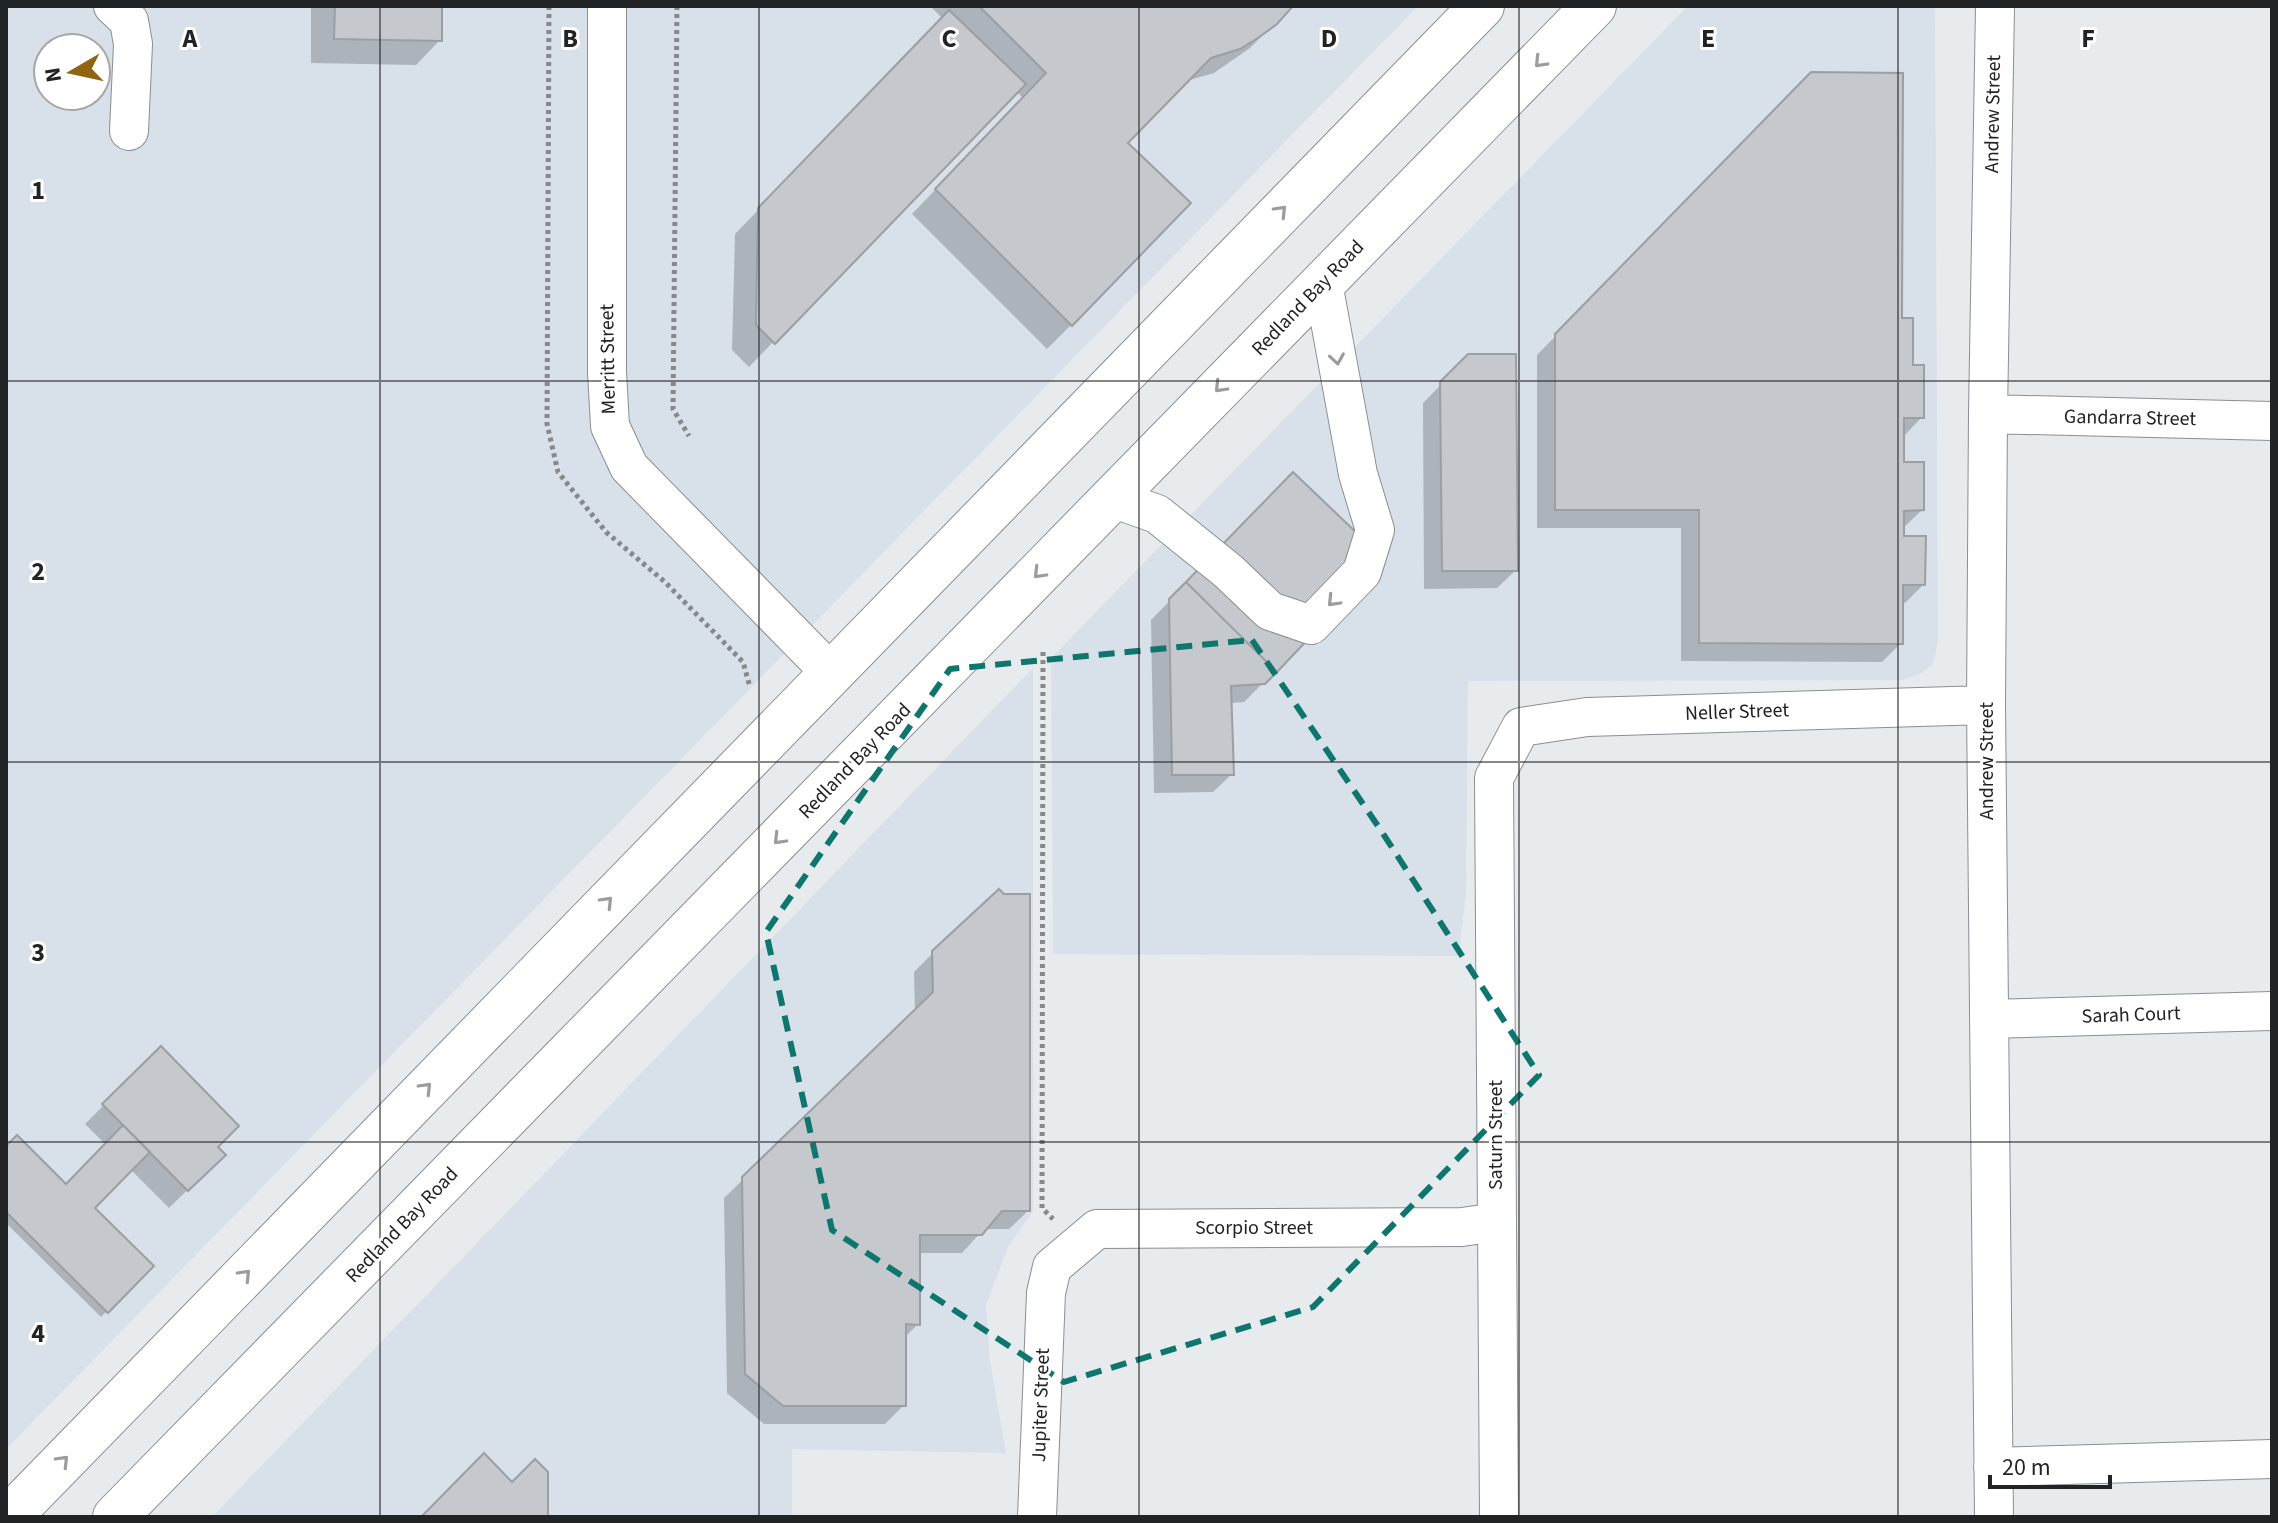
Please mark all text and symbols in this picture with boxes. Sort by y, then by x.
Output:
text: A [182,20,199,57]
text: B [562,20,578,57]
text: C [941,20,957,57]
text: D [1321,20,1337,57]
text: E [1701,20,1715,57]
text: F [2081,20,2095,57]
north arrow [32,32,112,112]
one-way arrow [1534,53,1549,67]
street label: Andrew Street [1978,54,2008,173]
text: N [36,65,70,85]
text: 1 [31,172,45,209]
one-way arrow [1272,206,1287,220]
street label: Redland Bay Road [1245,234,1371,362]
street label: Merritt Street [593,303,623,414]
one-way arrow [1328,353,1345,366]
one-way arrow [1215,378,1230,392]
street label: Gandarra Street [2064,403,2197,433]
text: 2 [31,553,45,590]
one-way arrow [1033,564,1048,578]
one-way arrow [1328,592,1343,606]
street label: Neller Street [1685,696,1790,728]
street label: Redland Bay Road [792,697,918,825]
street label: Andrew Street [1973,702,2001,820]
one-way arrow [773,830,788,844]
one-way arrow [598,897,612,911]
text: 3 [31,934,45,971]
street label: Sarah Court [2081,999,2181,1031]
street label: Saturn Street [1482,1080,1510,1190]
one-way arrow [417,1083,431,1098]
street label: Redland Bay Road [339,1161,465,1289]
street label: Scorpio Street [1195,1214,1313,1242]
one-way arrow [235,1270,250,1284]
text: 4 [31,1315,45,1352]
street label: Jupiter Street [1025,1347,1057,1462]
scale bar [1990,1439,2110,1489]
text: 20 m [2002,1450,2051,1485]
one-way arrow [54,1456,68,1470]

